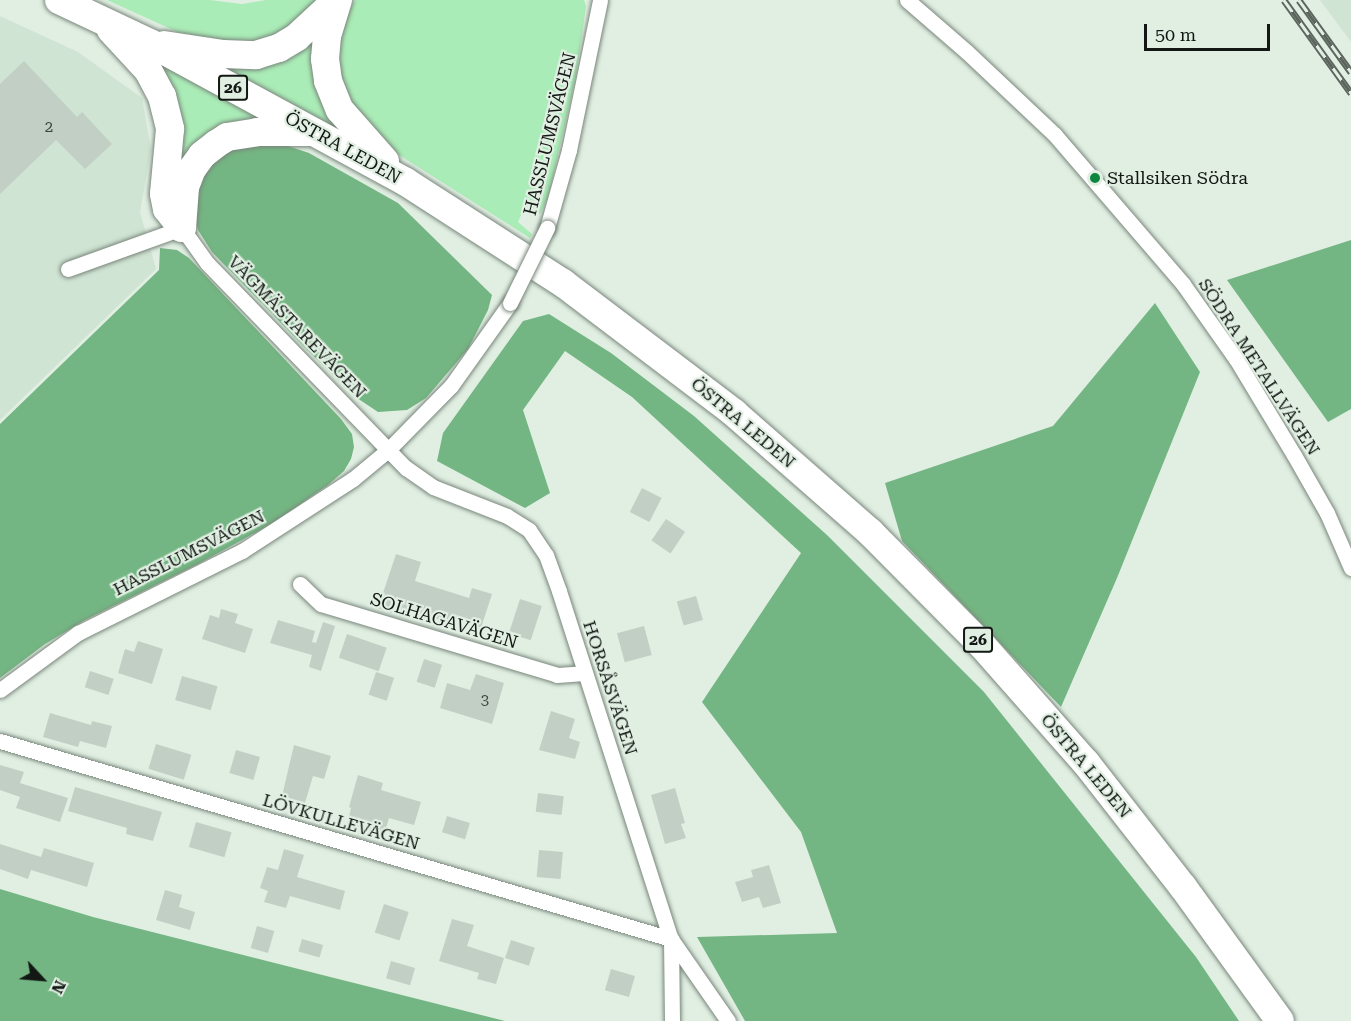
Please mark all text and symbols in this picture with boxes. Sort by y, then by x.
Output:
scale bar [1147,12,1273,50]
text: 50 m [1155,24,1196,45]
street label: HASSLUMSVÄGEN [519,50,581,218]
road number: 26 [218,75,248,101]
street label: ÖSTRA LEDEN [281,107,405,189]
house number: 2 [45,119,53,137]
place label: Stallsiken Södra [1107,167,1248,189]
marker: Stallsiken Södra [1088,171,1102,185]
street label: VÄGMÄSTAREVÄGEN [223,251,371,403]
street label: SÖDRA METALLVÄGEN [1194,274,1324,460]
street label: ÖSTRA LEDEN [686,373,800,473]
street label: HASSLUMSVÄGEN [110,505,268,601]
street label: SOLHAGAVÄGEN [368,588,520,654]
street label: HORSÅSVÄGEN [578,618,642,758]
road number: 26 [963,627,993,653]
house number: 3 [481,692,489,710]
street label: ÖSTRA LEDEN [1036,709,1136,823]
street label: LÖVKULLEVÄGEN [260,789,422,855]
north arrow [12,949,72,1009]
text: N [47,977,70,997]

